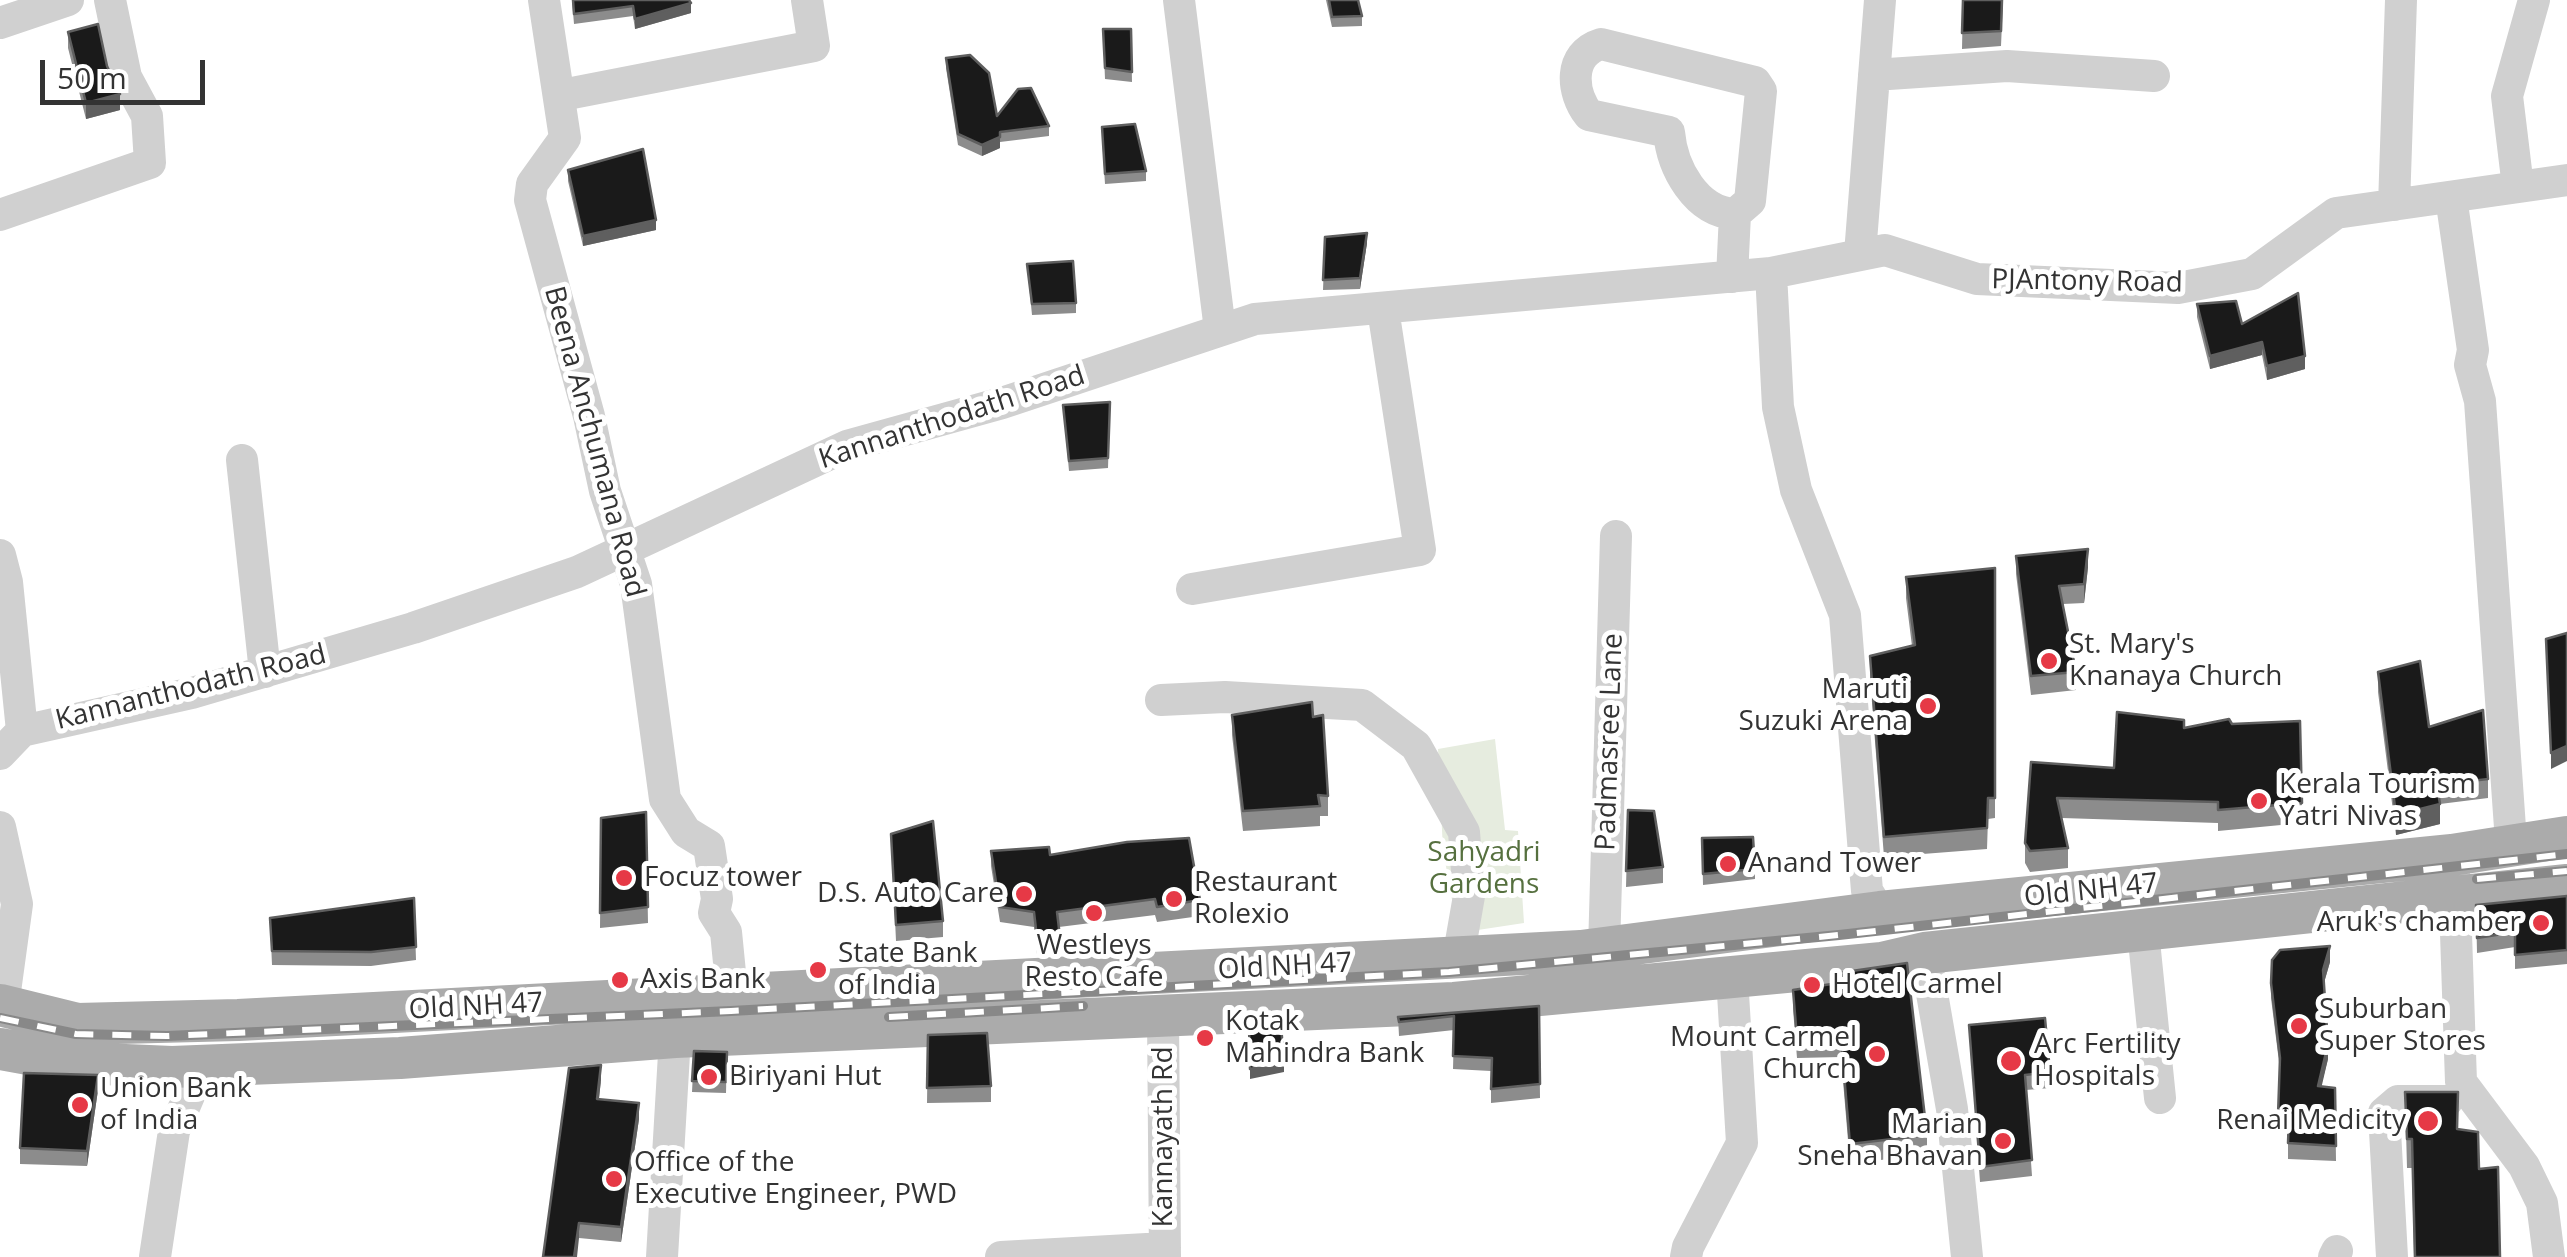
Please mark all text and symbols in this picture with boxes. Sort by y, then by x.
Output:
scale bar [45,40,210,102]
text: 50 m [57,57,127,98]
street label: PJAntony Road [1991,264,2183,300]
street label: Beena Anchumana Road [536,283,652,601]
street label: Kannanthodath Road [815,359,1089,477]
place label: St. Mary's Knanaya Church [2069,628,2282,694]
street label: Padmasree Lane [1589,633,1631,851]
street label: Kannanthodath Road [52,638,330,738]
marker: St. Mary's Knanaya Church [2038,650,2060,672]
place label: Maruti Suzuki Arena [1739,673,1908,739]
marker: Maruti Suzuki Arena [1917,695,1939,717]
place label: Kerala Tourism Yatri Nivas [2279,768,2476,834]
marker: Kerala Tourism Yatri Nivas [2248,790,2270,812]
park label: Sahyadri Gardens [1427,836,1541,902]
place label: Anand Tower [1748,847,1921,881]
marker: Anand Tower [1717,853,1739,875]
place label: Focuz tower [644,861,802,895]
place label: Restaurant Rolexio [1194,866,1337,932]
marker: Focuz tower [613,867,635,889]
street label: Old NH 47 [2022,867,2160,915]
place label: D.S. Auto Care [817,877,1004,911]
marker: D.S. Auto Care [1013,883,1035,905]
marker: Restaurant Rolexio [1163,888,1185,910]
marker: Westleys Resto Cafe [1083,902,1105,924]
place label: Aruk's chamber [2317,906,2521,940]
marker: Aruk's chamber [2530,912,2552,934]
place label: Westleys Resto Cafe [1025,929,1163,995]
place label: State Bank of India [838,937,977,1003]
street label: Old NH 47 [1217,947,1353,987]
marker: State Bank of India [807,959,829,981]
place label: Axis Bank [640,963,766,997]
place label: Hotel Carmel [1832,968,2003,1002]
marker: Axis Bank [609,969,631,991]
marker: Hotel Carmel [1801,974,1823,996]
street label: Old NH 47 [408,987,544,1027]
place label: Suburban Super Stores [2319,993,2486,1059]
place label: Kotak Mahindra Bank [1225,1005,1424,1071]
marker: Suburban Super Stores [2288,1015,2310,1037]
place label: Mount Carmel Church [1670,1021,1857,1087]
marker: Kotak Mahindra Bank [1194,1027,1216,1049]
place label: Arc Fertility Hospitals [2034,1028,2181,1094]
marker: Mount Carmel Church [1866,1043,1888,1065]
street label: Kannayath Rd [1147,1046,1181,1228]
marker: Arc Fertility Hospitals [1998,1048,2024,1074]
place label: Biriyani Hut [729,1060,882,1094]
marker: Biriyani Hut [698,1066,720,1088]
place label: Union Bank of India [100,1072,251,1138]
marker: Union Bank of India [69,1094,91,1116]
place label: Renai Medicity [2216,1104,2406,1138]
place label: Marian Sneha Bhavan [1797,1108,1983,1174]
marker: Renai Medicity [2415,1108,2441,1134]
marker: Marian Sneha Bhavan [1992,1130,2014,1152]
place label: Office of the Executive Engineer, PWD [634,1146,957,1212]
marker: Office of the Executive Engineer, PWD [603,1168,625,1190]

